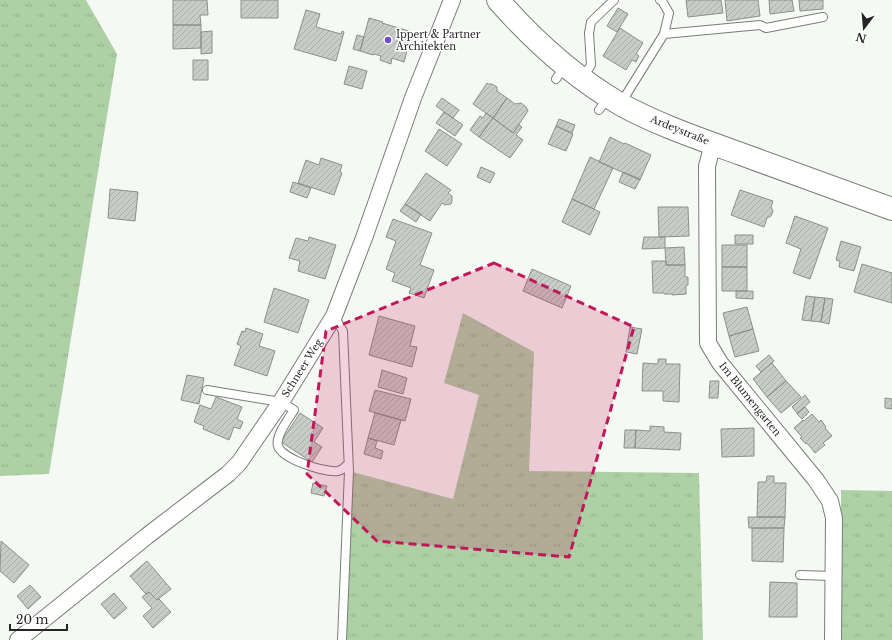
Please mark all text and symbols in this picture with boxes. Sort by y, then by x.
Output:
north arrow [844,8,884,48]
place label: Ippert & Partner Architekten [395,28,481,53]
text: N [854,29,868,46]
marker: Ippert & Partner Architekten [383,35,393,45]
street label: Ardeystraße [648,112,712,148]
street label: Schneer Weg [279,335,326,400]
street label: Im Blumengarten [716,359,784,439]
scale bar [10,606,67,632]
text: 20 m [16,612,48,627]

